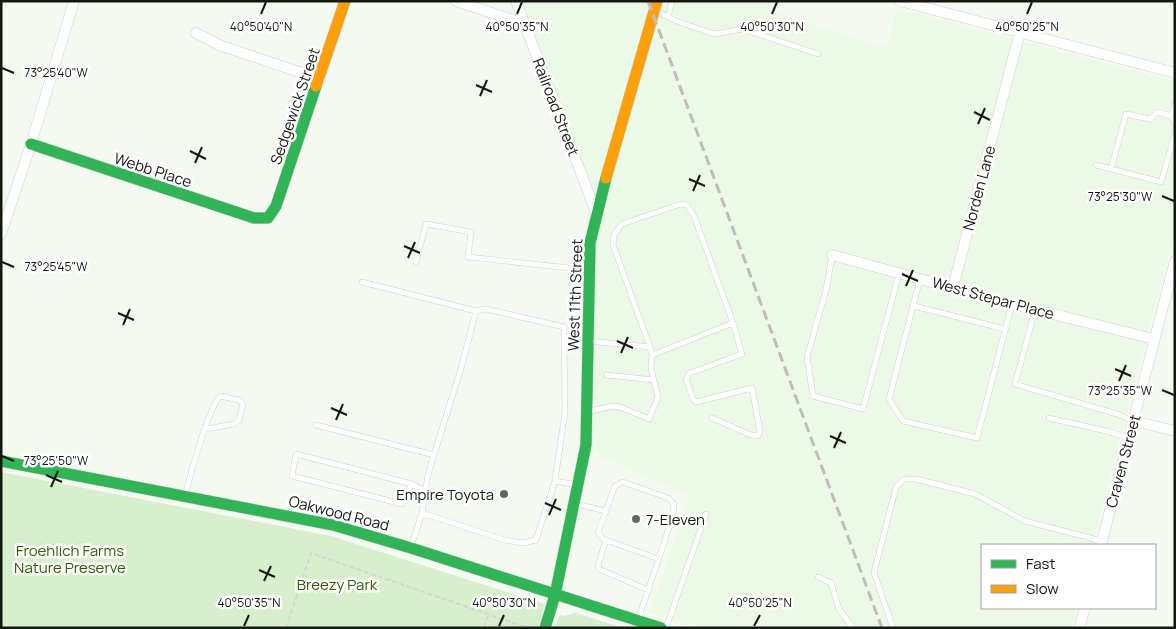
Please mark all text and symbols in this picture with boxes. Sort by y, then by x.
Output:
text: 40°50'40"N [230,18,292,35]
text: 40°50'35"N [485,18,549,35]
text: 40°50'30"N [740,18,804,35]
text: 40°50'25"N [995,18,1059,35]
street label: Sedgewick Street [265,45,325,167]
street label: Railroad Street [528,55,584,159]
text: 73°25'40"W [24,64,88,81]
street label: Norden Lane [958,143,1001,233]
street label: Webb Place [112,148,195,192]
text: 73°25'30"W [1088,188,1153,205]
street label: West 11th Street [563,238,587,352]
text: 73°25'45"W [25,258,88,275]
street label: West Stepar Place [930,272,1057,324]
text: 73°25'35"W [1088,382,1153,399]
street label: Craven Street [1100,412,1146,510]
text: 73°25'50"W [24,452,89,469]
place label: Empire Toyota [396,484,494,505]
marker: Empire Toyota [498,488,510,500]
street label: Oakwood Road [286,490,392,536]
place label: 7-Eleven [646,509,705,530]
marker: 7-Eleven [630,513,642,525]
park label: Froehlich Farms Nature Preserve [14,540,126,578]
legend [981,544,1156,609]
text: Fast [1026,553,1055,574]
park label: Breezy Park [297,574,378,595]
text: Slow [1026,578,1059,599]
text: 40°50'35"N [217,594,281,611]
text: 40°50'30"N [472,594,536,611]
text: 40°50'25"N [728,594,792,611]

